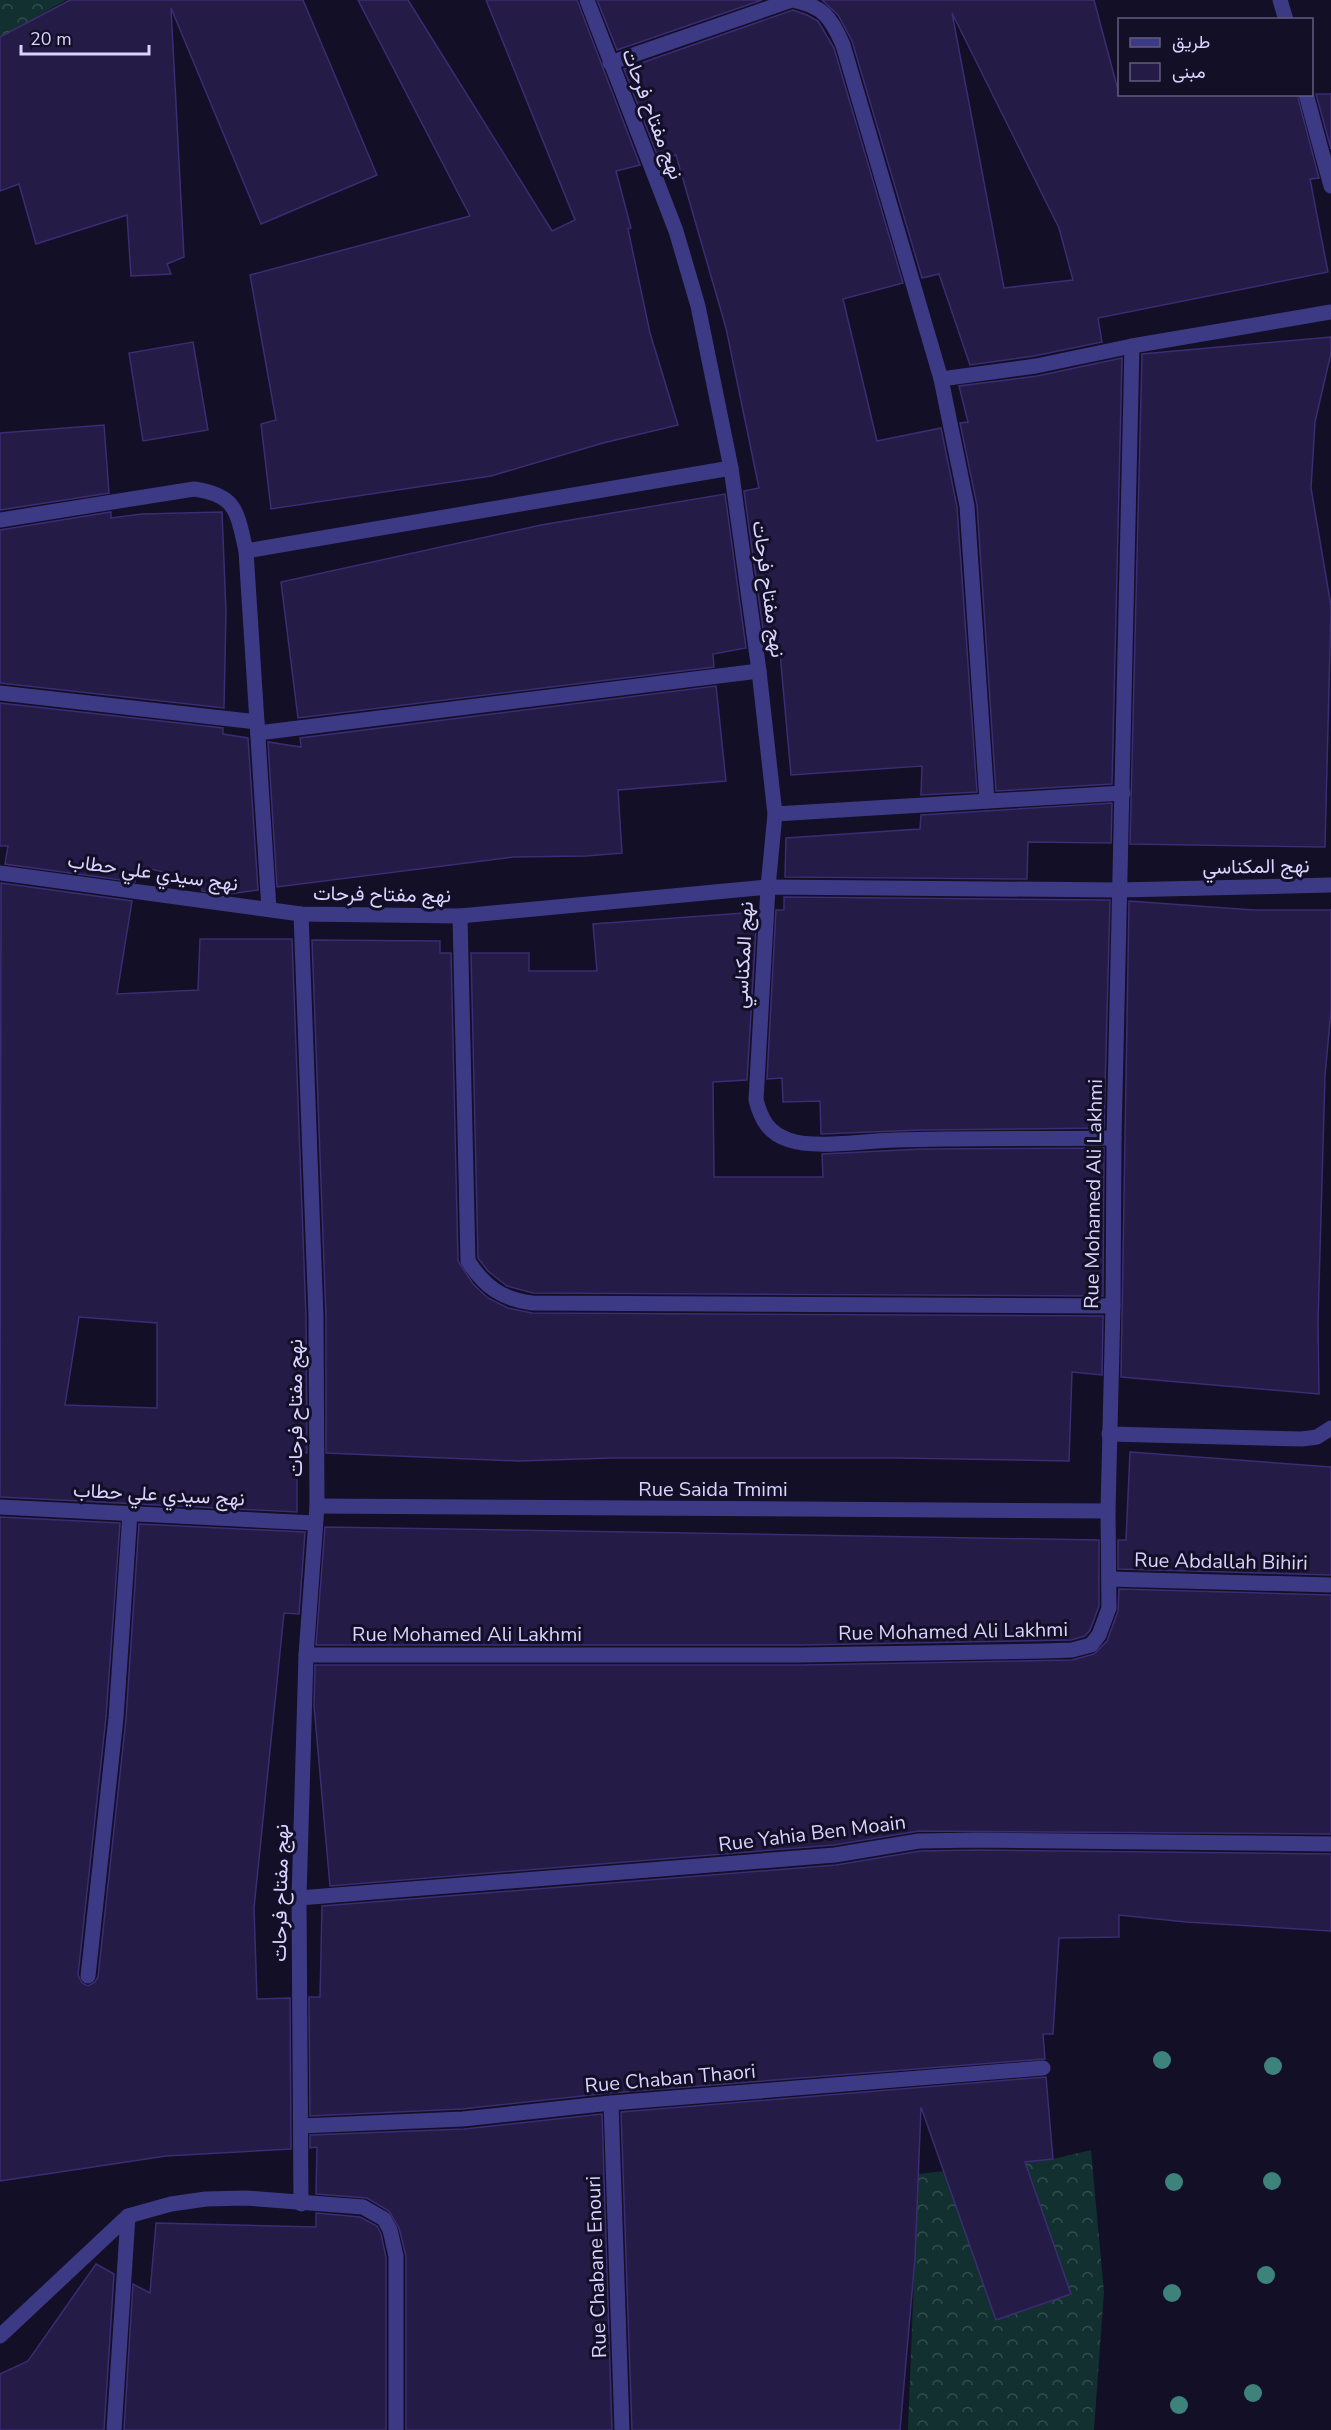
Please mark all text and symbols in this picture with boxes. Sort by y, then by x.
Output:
scale bar [21,18,148,56]
legend [1118,18,1313,96]
text: 20 m [30,27,72,51]
text: طريق [1172,30,1210,54]
street label: نهج مفتاح فرحات [615,45,690,183]
text: مبنى [1172,60,1206,84]
street label: نهج مفتاح فرحات [746,519,791,659]
street label: نهج سيدي علي حطاب [65,847,240,901]
street label: نهج المكناسي [1202,852,1310,884]
street label: نهج مفتاح فرحات [313,880,451,909]
street label: نهج المكناسي [727,901,763,1010]
street label: Rue Mohamed Ali Lakhmi [1078,1079,1109,1309]
street label: نهج مفتاح فرحات [282,1339,309,1477]
street label: Rue Saida Tmimi [638,1476,788,1503]
street label: نهج سيدي علي حطاب [72,1477,246,1515]
street label: Rue Abdallah Bihiri [1134,1546,1308,1577]
street label: Rue Mohamed Ali Lakhmi [838,1616,1068,1647]
street label: Rue Mohamed Ali Lakhmi [352,1621,582,1648]
street label: Rue Yahia Ben Moain [717,1809,907,1858]
street label: نهج مفتاح فرحات [266,1824,295,1962]
street label: Rue Chaban Thaori [583,2058,757,2099]
street label: Rue Chabane Enouri [580,2175,613,2359]

